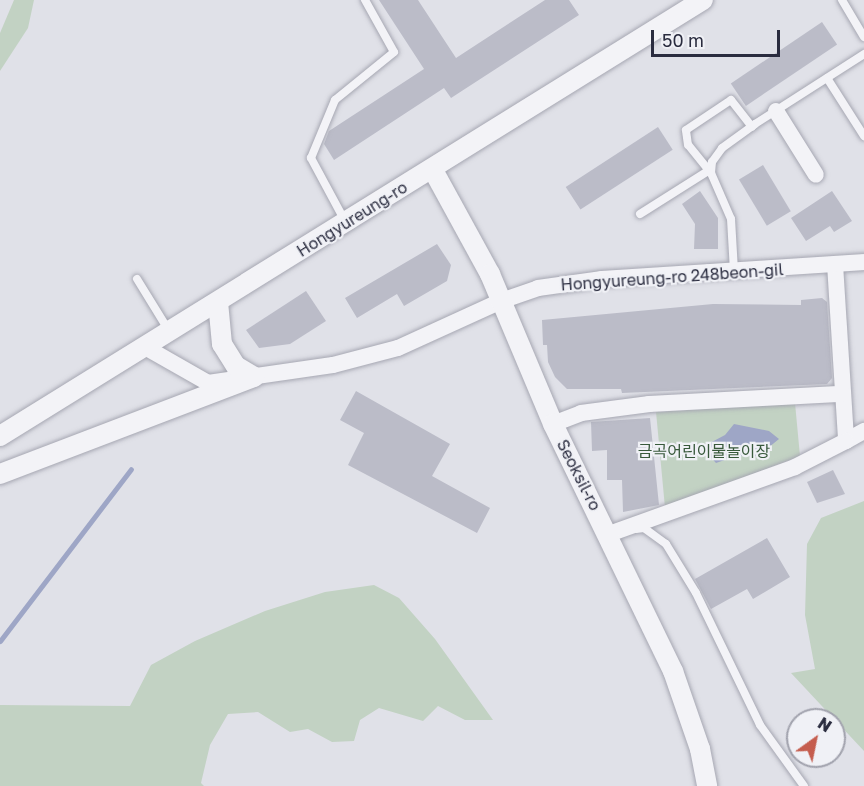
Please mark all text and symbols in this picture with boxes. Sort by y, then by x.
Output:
scale bar [654,18,783,56]
text: 50 m [662,29,704,51]
street label: Hongyureung-ro [293,177,411,261]
street label: Hongyureung-ro 248beon-gil [560,260,784,294]
street label: Seoksil-ro [553,436,605,514]
park label: 금곡어린이물놀이장 [638,441,770,461]
north arrow [786,708,846,768]
text: N [814,713,835,736]

